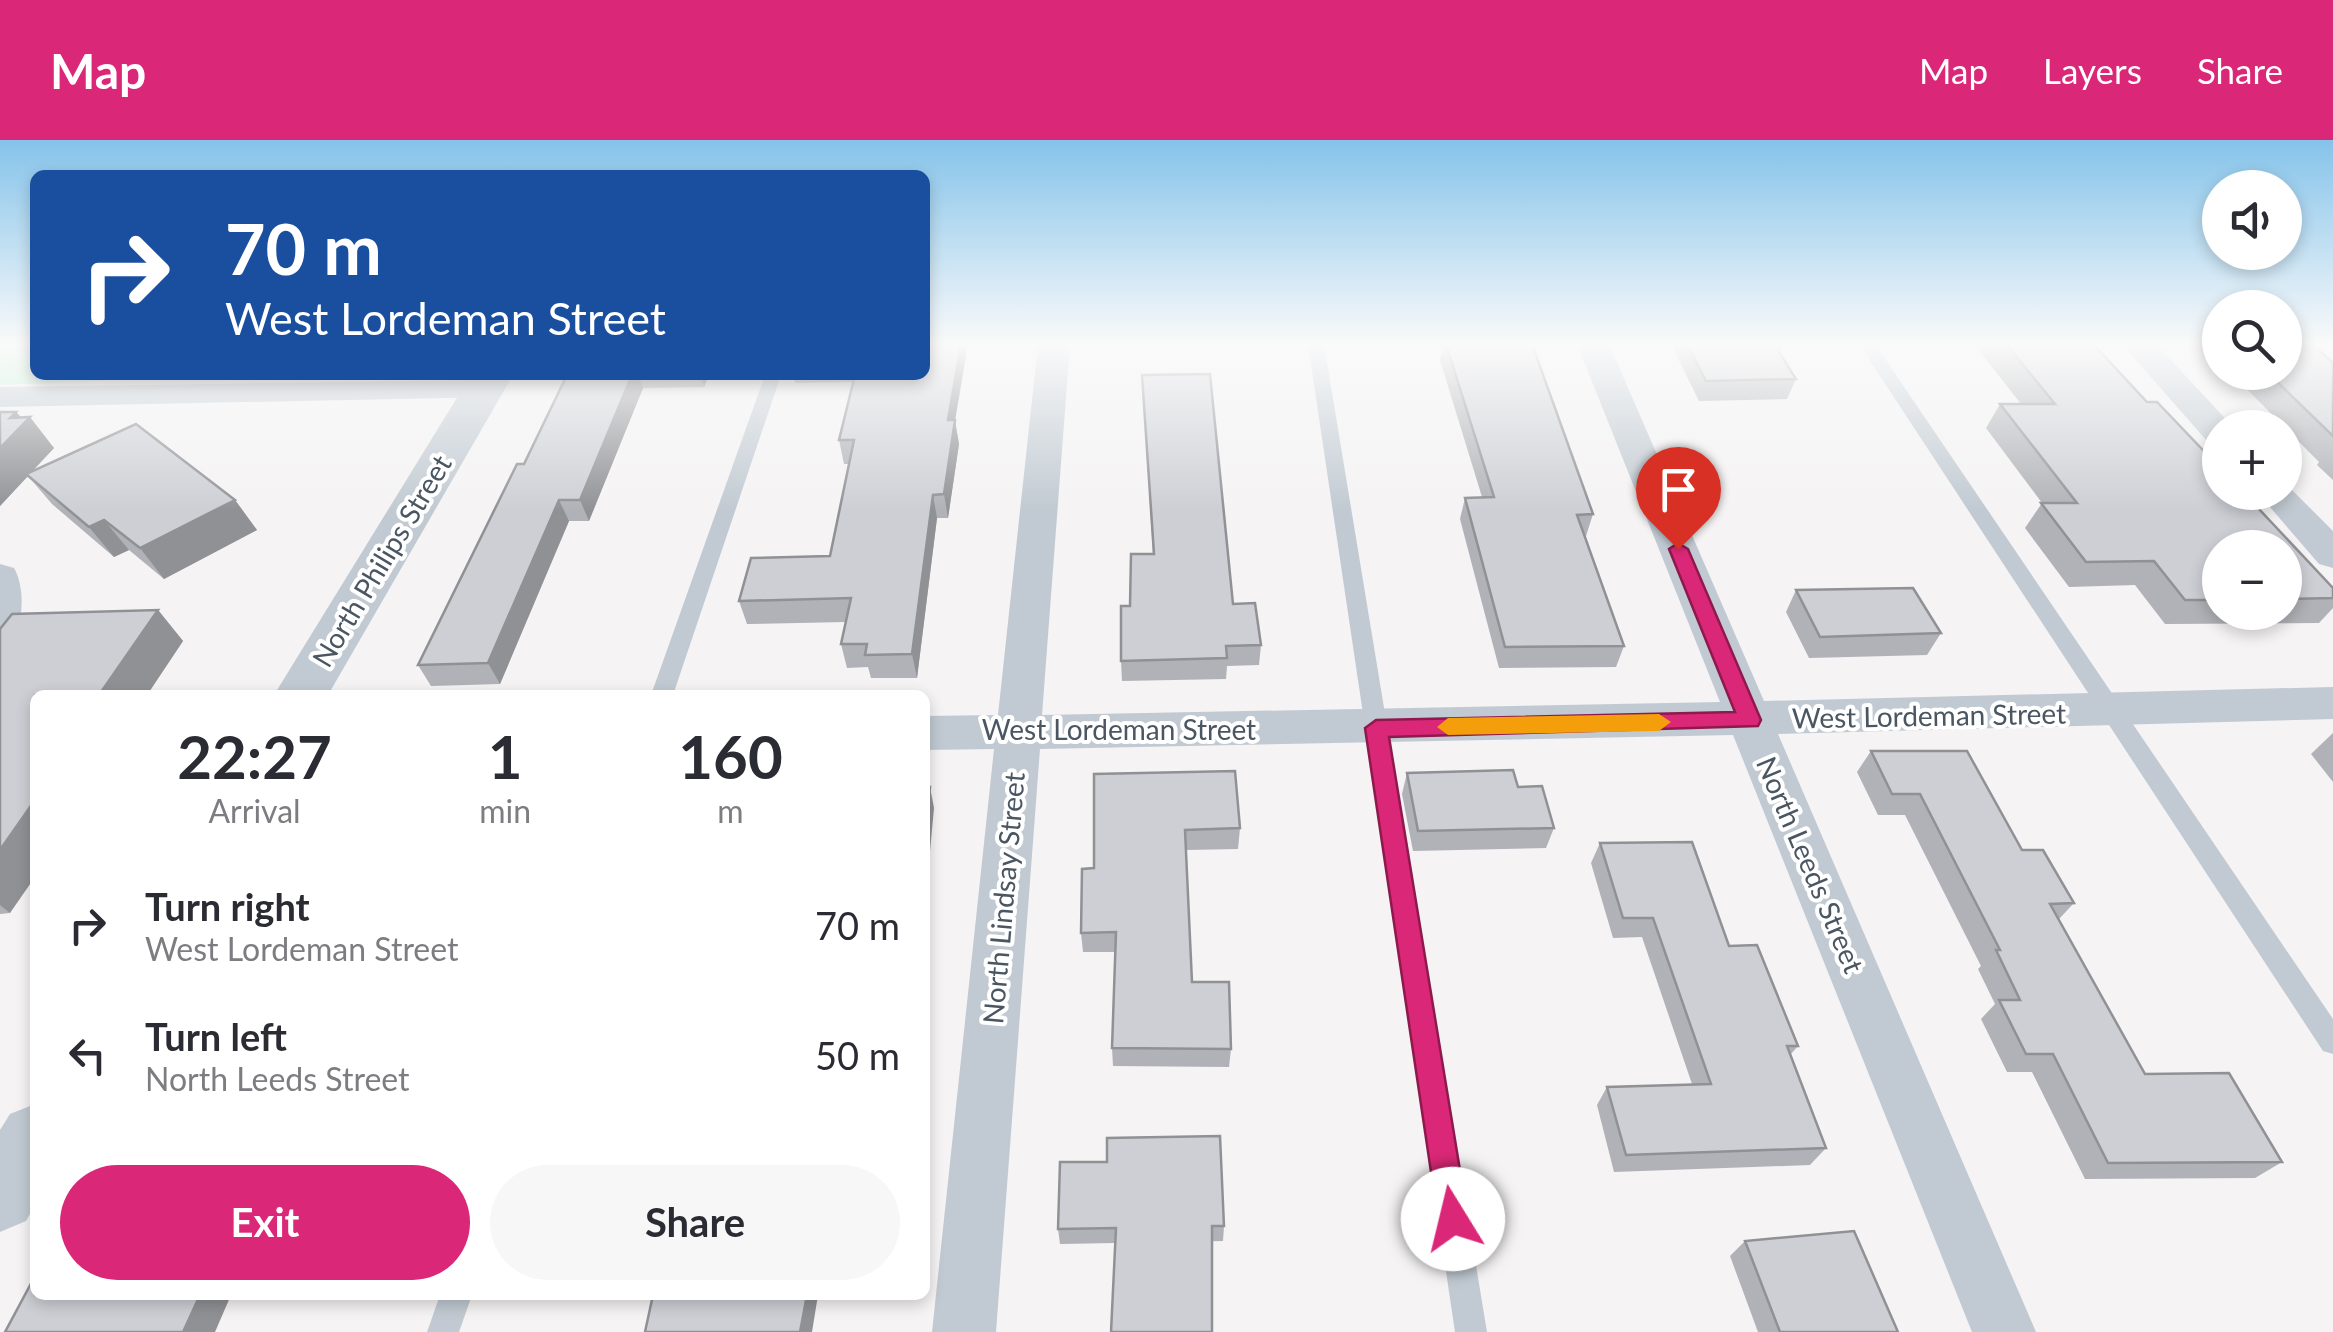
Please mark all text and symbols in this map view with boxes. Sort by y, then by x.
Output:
text: Map [50,42,146,99]
text: Map [1919,49,1988,91]
text: Layers [2043,49,2142,91]
text: Share [2197,49,2283,91]
map controls [2202,170,2302,630]
button: sound [2202,170,2302,270]
text: 70 m [225,206,382,290]
icon: right [60,210,190,340]
button: search [2202,290,2302,390]
text: West Lordeman Street [225,291,666,345]
button: + [2202,410,2302,510]
pin [1636,447,1721,550]
street label: North Philips Street [305,448,458,673]
icon: arrive [1651,462,1706,517]
button: − [2202,530,2302,630]
street label: West Lordeman Street [1792,696,2066,734]
street label: West Lordeman Street [982,712,1256,746]
text: 22:27 [177,720,332,792]
text: 1 [488,720,523,792]
text: 160 [678,720,783,792]
street label: North Leeds Street [1750,751,1872,978]
street label: North Lindsay Street [975,771,1031,1025]
text: Arrival [208,791,301,830]
text: min [479,791,531,830]
text: m [717,791,744,830]
text: Turn right [145,883,310,929]
icon: right [60,898,115,953]
text: 70 m [815,902,900,948]
text: West Lordeman Street [145,929,459,968]
text: Turn left [145,1013,287,1059]
icon: left [60,1028,115,1083]
text: 50 m [815,1032,900,1078]
text: North Leeds Street [145,1059,410,1098]
button: Exit [60,1165,470,1280]
button: Share [490,1165,900,1280]
position arrow [1401,1167,1505,1271]

